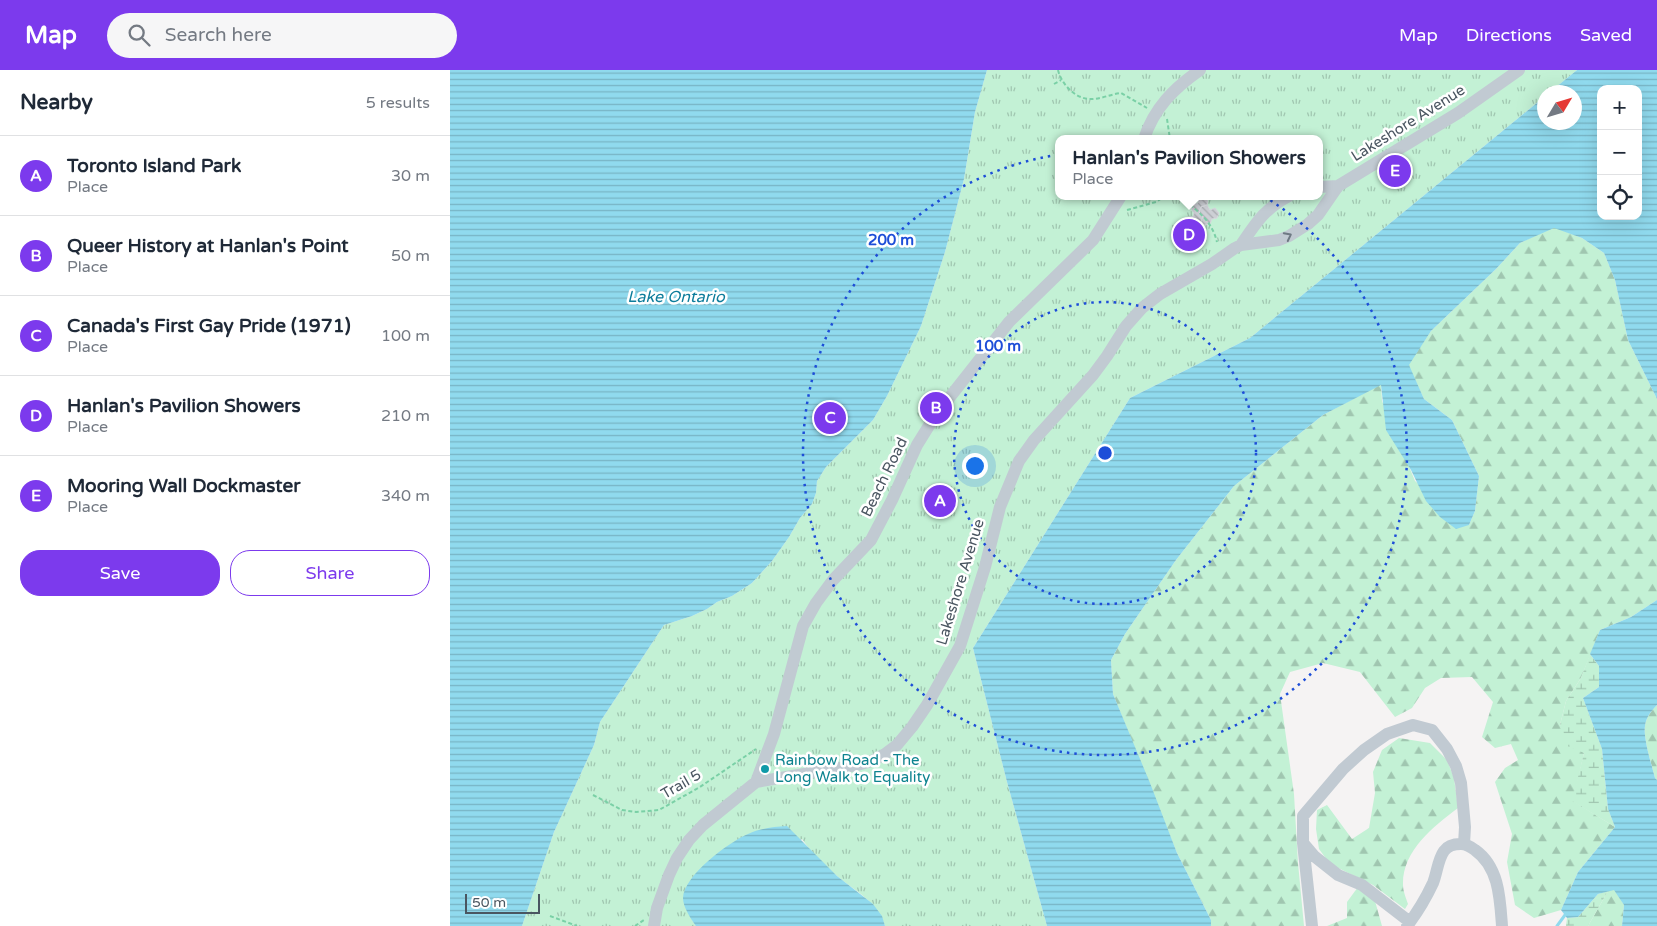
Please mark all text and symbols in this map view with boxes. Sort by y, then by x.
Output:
search box [107,13,457,58]
text: Map [25,21,77,50]
icon: search [125,21,153,49]
text: Search here [165,24,272,46]
text: Map [1399,24,1438,46]
text: Directions [1466,24,1552,46]
text: Saved [1580,24,1632,46]
street label: Lakeshore Avenue [1348,81,1468,165]
north arrow [1537,85,1582,130]
map controls [1597,85,1642,220]
button: + [1597,85,1642,130]
text: Nearby [20,90,93,115]
text: 5 results [366,93,430,113]
button: − [1597,130,1642,175]
popup [1055,135,1323,200]
text: Hanlan's Pavilion Showers [1072,147,1306,169]
pin: E [1379,152,1411,190]
text: Toronto Island Park [67,155,241,177]
text: A [30,166,42,186]
text: 30 m [391,166,430,186]
text: Place [1072,169,1113,189]
button: locate [1597,175,1642,220]
text: Place [67,177,108,197]
pin: D [1173,216,1205,254]
text: 200 m [868,231,914,249]
one-way arrow [1283,232,1292,242]
text: Queer History at Hanlan's Point [67,235,349,257]
text: B [30,246,42,266]
text: 50 m [391,246,430,266]
text: Place [67,257,108,277]
water label: Lake Ontario [627,287,726,307]
text: Canada's First Gay Pride (1971) [67,315,351,337]
text: C [30,326,42,346]
text: 100 m [381,326,430,346]
text: Place [67,337,108,357]
text: 100 m [975,337,1021,355]
pin: B [920,389,952,427]
text: Hanlan's Pavilion Showers [67,395,301,417]
pin: C [814,399,846,437]
text: D [30,406,42,426]
text: 210 m [381,406,430,426]
text: Place [67,417,108,437]
street label: Beach Road [857,434,911,520]
centre of rings [1096,444,1114,462]
your location [962,453,988,479]
text: Mooring Wall Dockmaster [67,475,301,497]
pin: A [924,482,956,520]
text: E [31,486,41,506]
text: 340 m [381,486,430,506]
text: Place [67,497,108,517]
street label: Lakeshore Avenue [932,517,988,647]
button: Save [20,550,220,596]
button: Share [230,550,430,596]
place label: Rainbow Road - The Long Walk to Equality [775,751,930,786]
marker: Rainbow Road - The Long Walk to Equality [759,763,771,775]
street label: Trail 5 [658,765,704,803]
scale bar [465,891,540,914]
text: 50 m [472,894,506,911]

